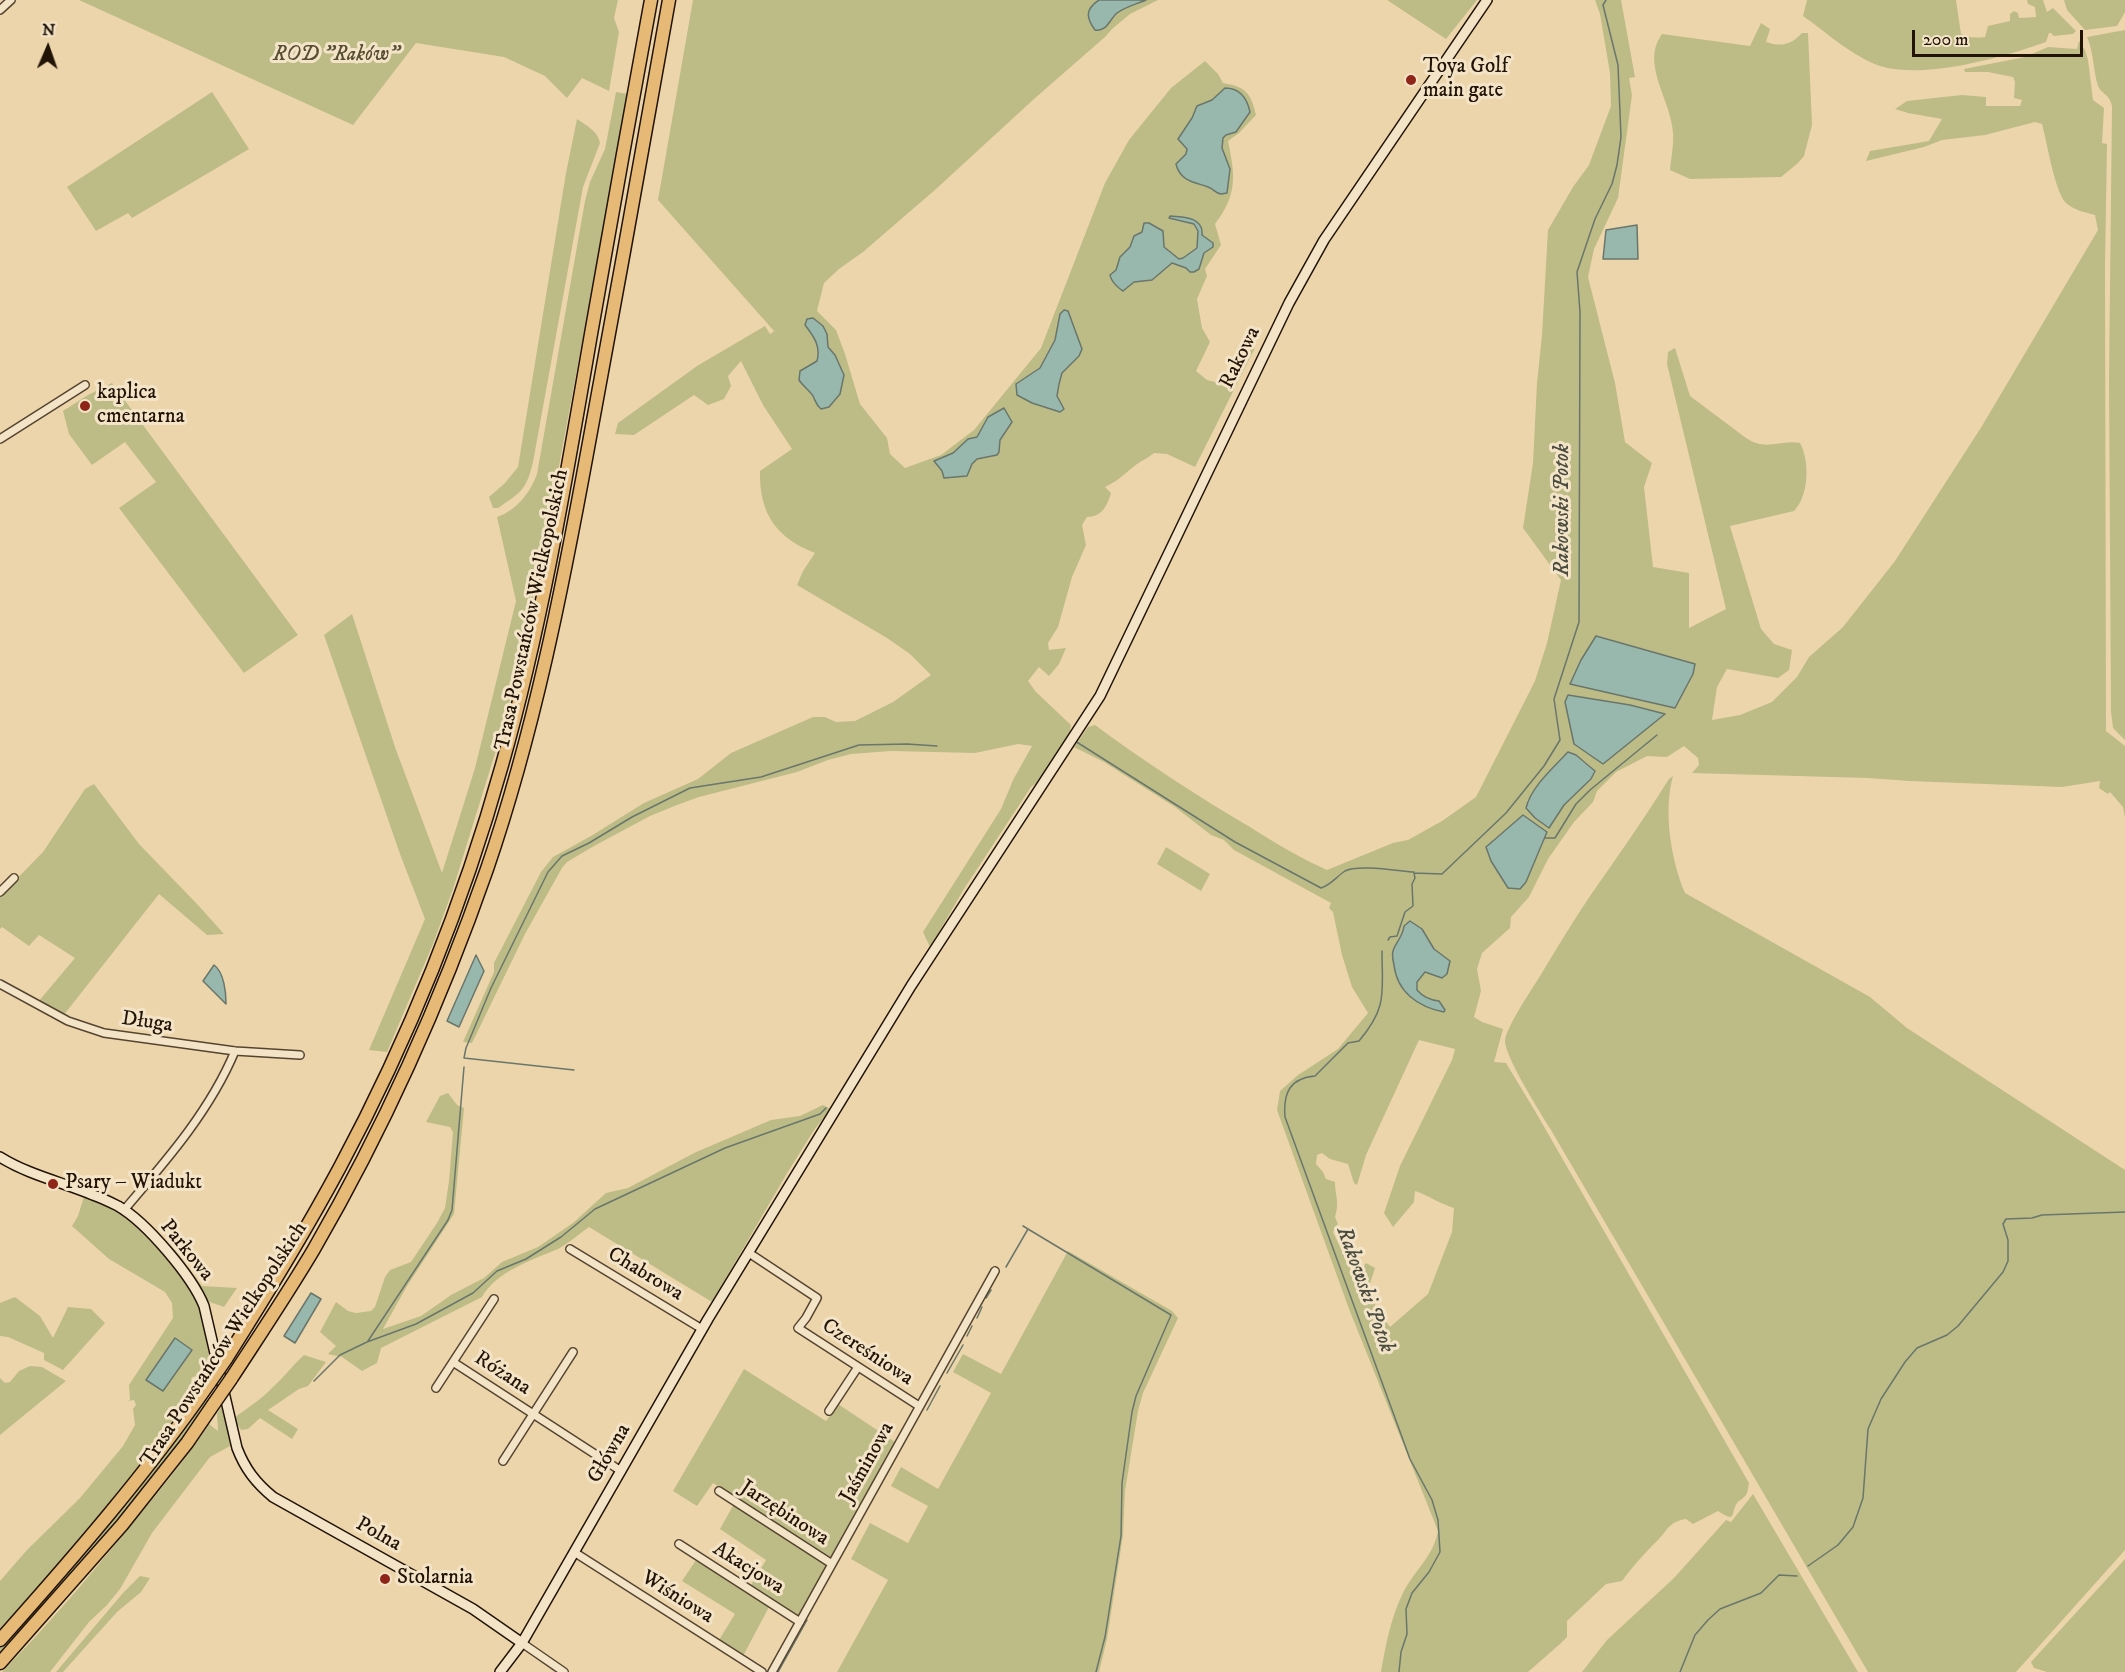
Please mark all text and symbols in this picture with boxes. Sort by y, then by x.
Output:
north arrow [18,18,78,78]
scale bar [1915,18,2086,56]
text: N [42,20,56,40]
text: 200 m [1923,29,1969,51]
park label: ROD "Raków" [273,43,399,69]
place label: Toya Golf main gate [1423,55,1508,105]
marker: Toya Golf main gate [1404,73,1418,87]
street label: Rakowa [1215,323,1267,393]
place label: kaplica cmentarna [97,381,185,431]
marker: kaplica cmentarna [78,399,92,413]
water label: Rakowski Potok [1550,444,1576,576]
street label: Trasa Powstańców Wielkopolskich [491,467,575,753]
street label: Długa [120,1007,174,1039]
place label: Psary – Wiadukt [65,1171,202,1197]
marker: Psary – Wiadukt [46,1177,60,1191]
street label: Parkowa [154,1215,218,1287]
street label: Trasa Powstańców Wielkopolskich [136,1218,314,1472]
water label: Rakowski Potok [1329,1223,1399,1357]
street label: Chabrowa [603,1243,687,1307]
street label: Czereśniowa [817,1314,917,1392]
street label: Różana [469,1347,535,1401]
street label: Jaśminowa [836,1418,900,1508]
street label: Główna [583,1420,637,1488]
street label: Jarzębinowa [735,1476,833,1552]
street label: Polna [351,1512,405,1558]
street label: Akacjowa [708,1537,788,1601]
place label: Stolarnia [397,1566,473,1592]
street label: Wiśniowa [636,1566,718,1630]
marker: Stolarnia [378,1572,392,1586]

